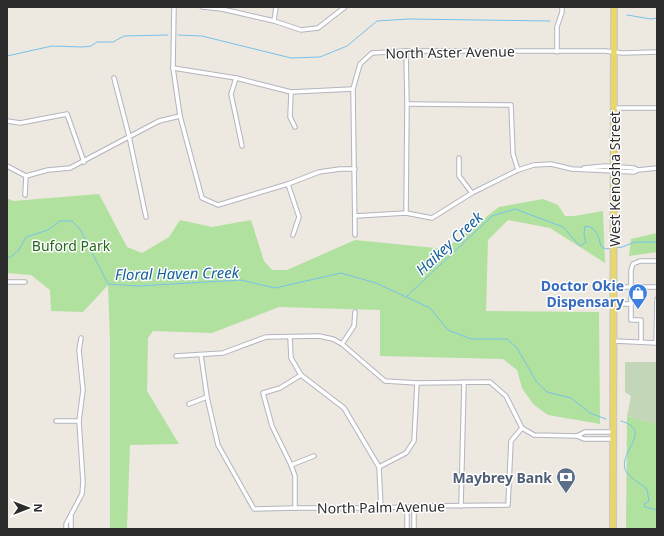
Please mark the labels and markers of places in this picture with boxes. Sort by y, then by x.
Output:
place label: Doctor Okie Dispensary [541,276,624,311]
shop icon: Doctor Okie Dispensary [627,282,649,310]
bank icon: Maybrey Bank [555,466,577,494]
place label: Maybrey Bank [452,468,552,487]

